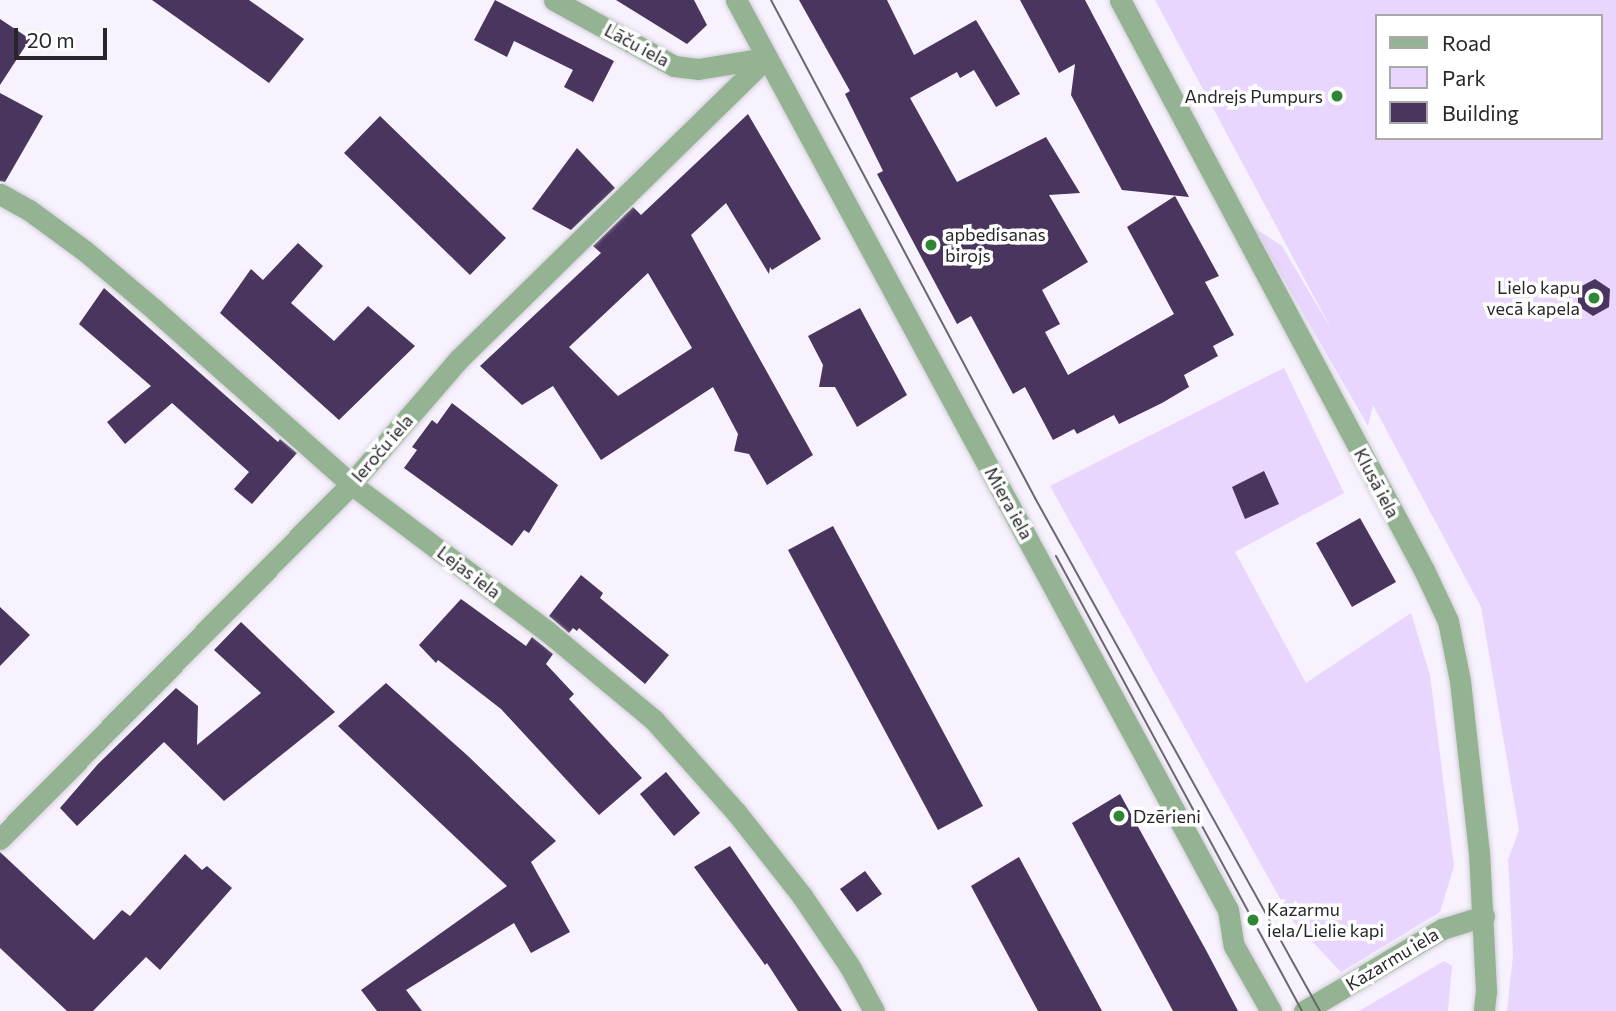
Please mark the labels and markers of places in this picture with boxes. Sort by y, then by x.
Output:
place label: Andrejs Pumpurs [1184,85,1323,107]
marker: Andrejs Pumpurs [1329,88,1345,104]
place label: apbedisanas birojs [945,224,1046,266]
marker: apbedisanas birojs [923,237,939,253]
place label: Lielo kapu vecā kapela [1487,277,1580,320]
marker: Lielo kapu vecā kapela [1586,290,1602,306]
place label: Dzērieni [1133,805,1201,827]
marker: Dzērieni [1111,808,1127,824]
place label: Kazarmu iela/Lielie kapi [1267,899,1384,942]
marker: Kazarmu iela/Lielie kapi [1245,912,1261,928]

